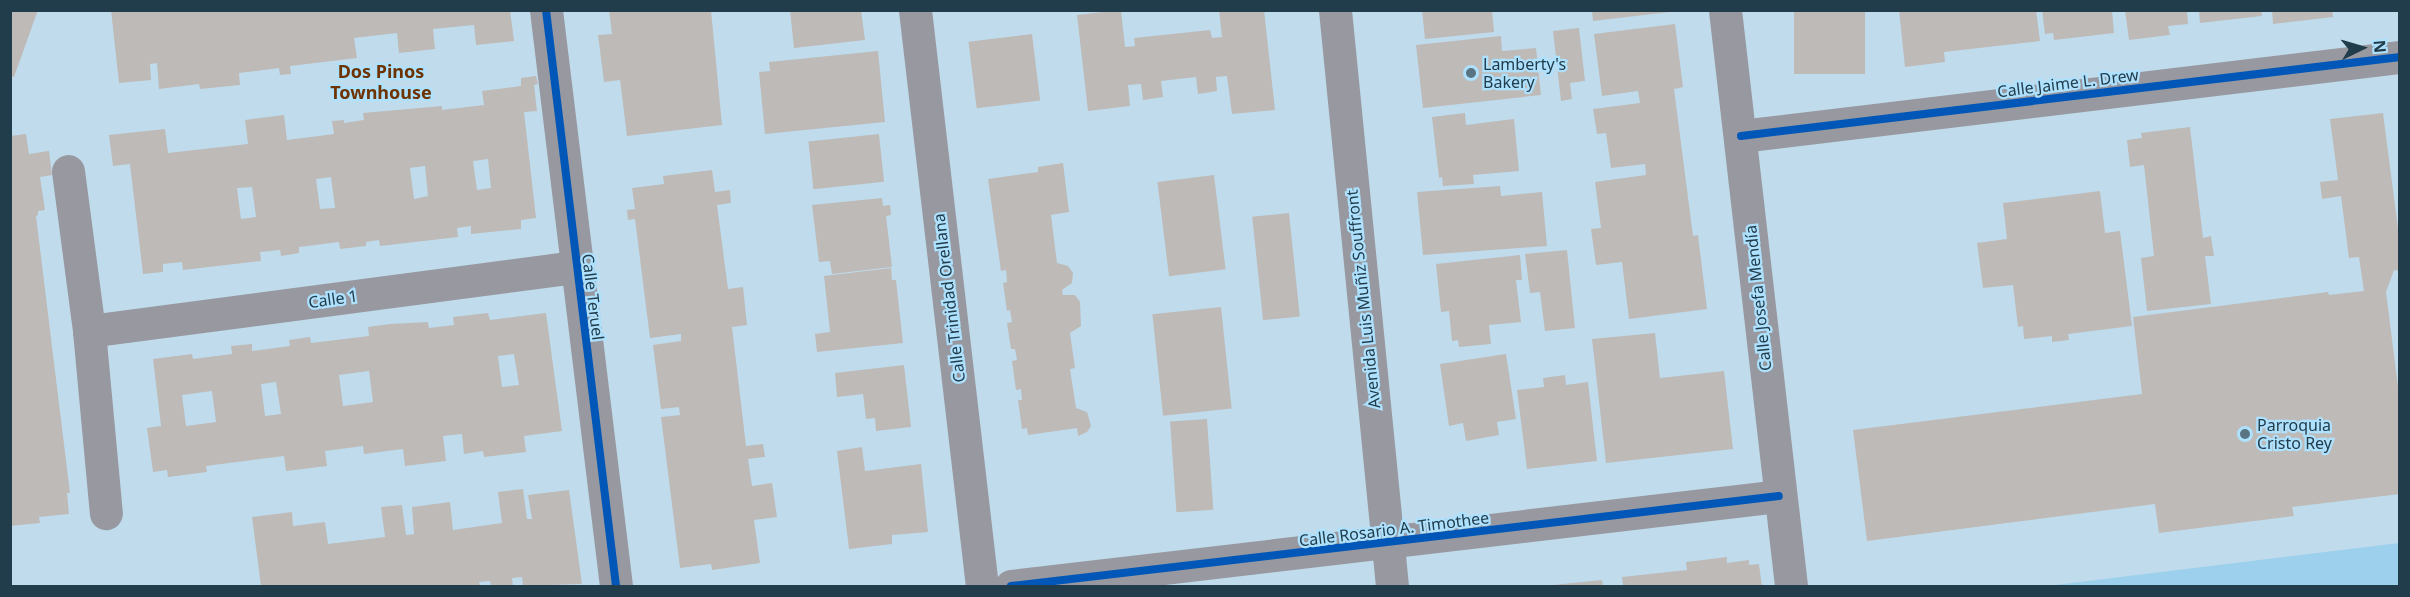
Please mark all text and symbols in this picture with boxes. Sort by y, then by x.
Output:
north arrow [2332,18,2392,78]
text: N [2368,39,2391,54]
place label: Lamberty's Bakery [1483,54,1566,92]
district label: Dos Pinos Townhouse [330,61,432,104]
street label: Calle Jaime L. Drew [1996,65,2140,101]
marker: Lamberty's Bakery [1464,66,1478,80]
street label: Avenida Luis Muñiz Souffront [1342,189,1384,409]
street label: Calle Trinidad Orellana [929,212,969,384]
street label: Calle Josefa Mendía [1741,224,1775,372]
street label: Calle Teruel [578,253,608,341]
street label: Calle 1 [307,286,359,312]
place label: Parroquia Cristo Rey [2257,415,2332,453]
marker: Parroquia Cristo Rey [2238,427,2252,441]
street label: Calle Rosario A. Timothee [1298,508,1490,550]

